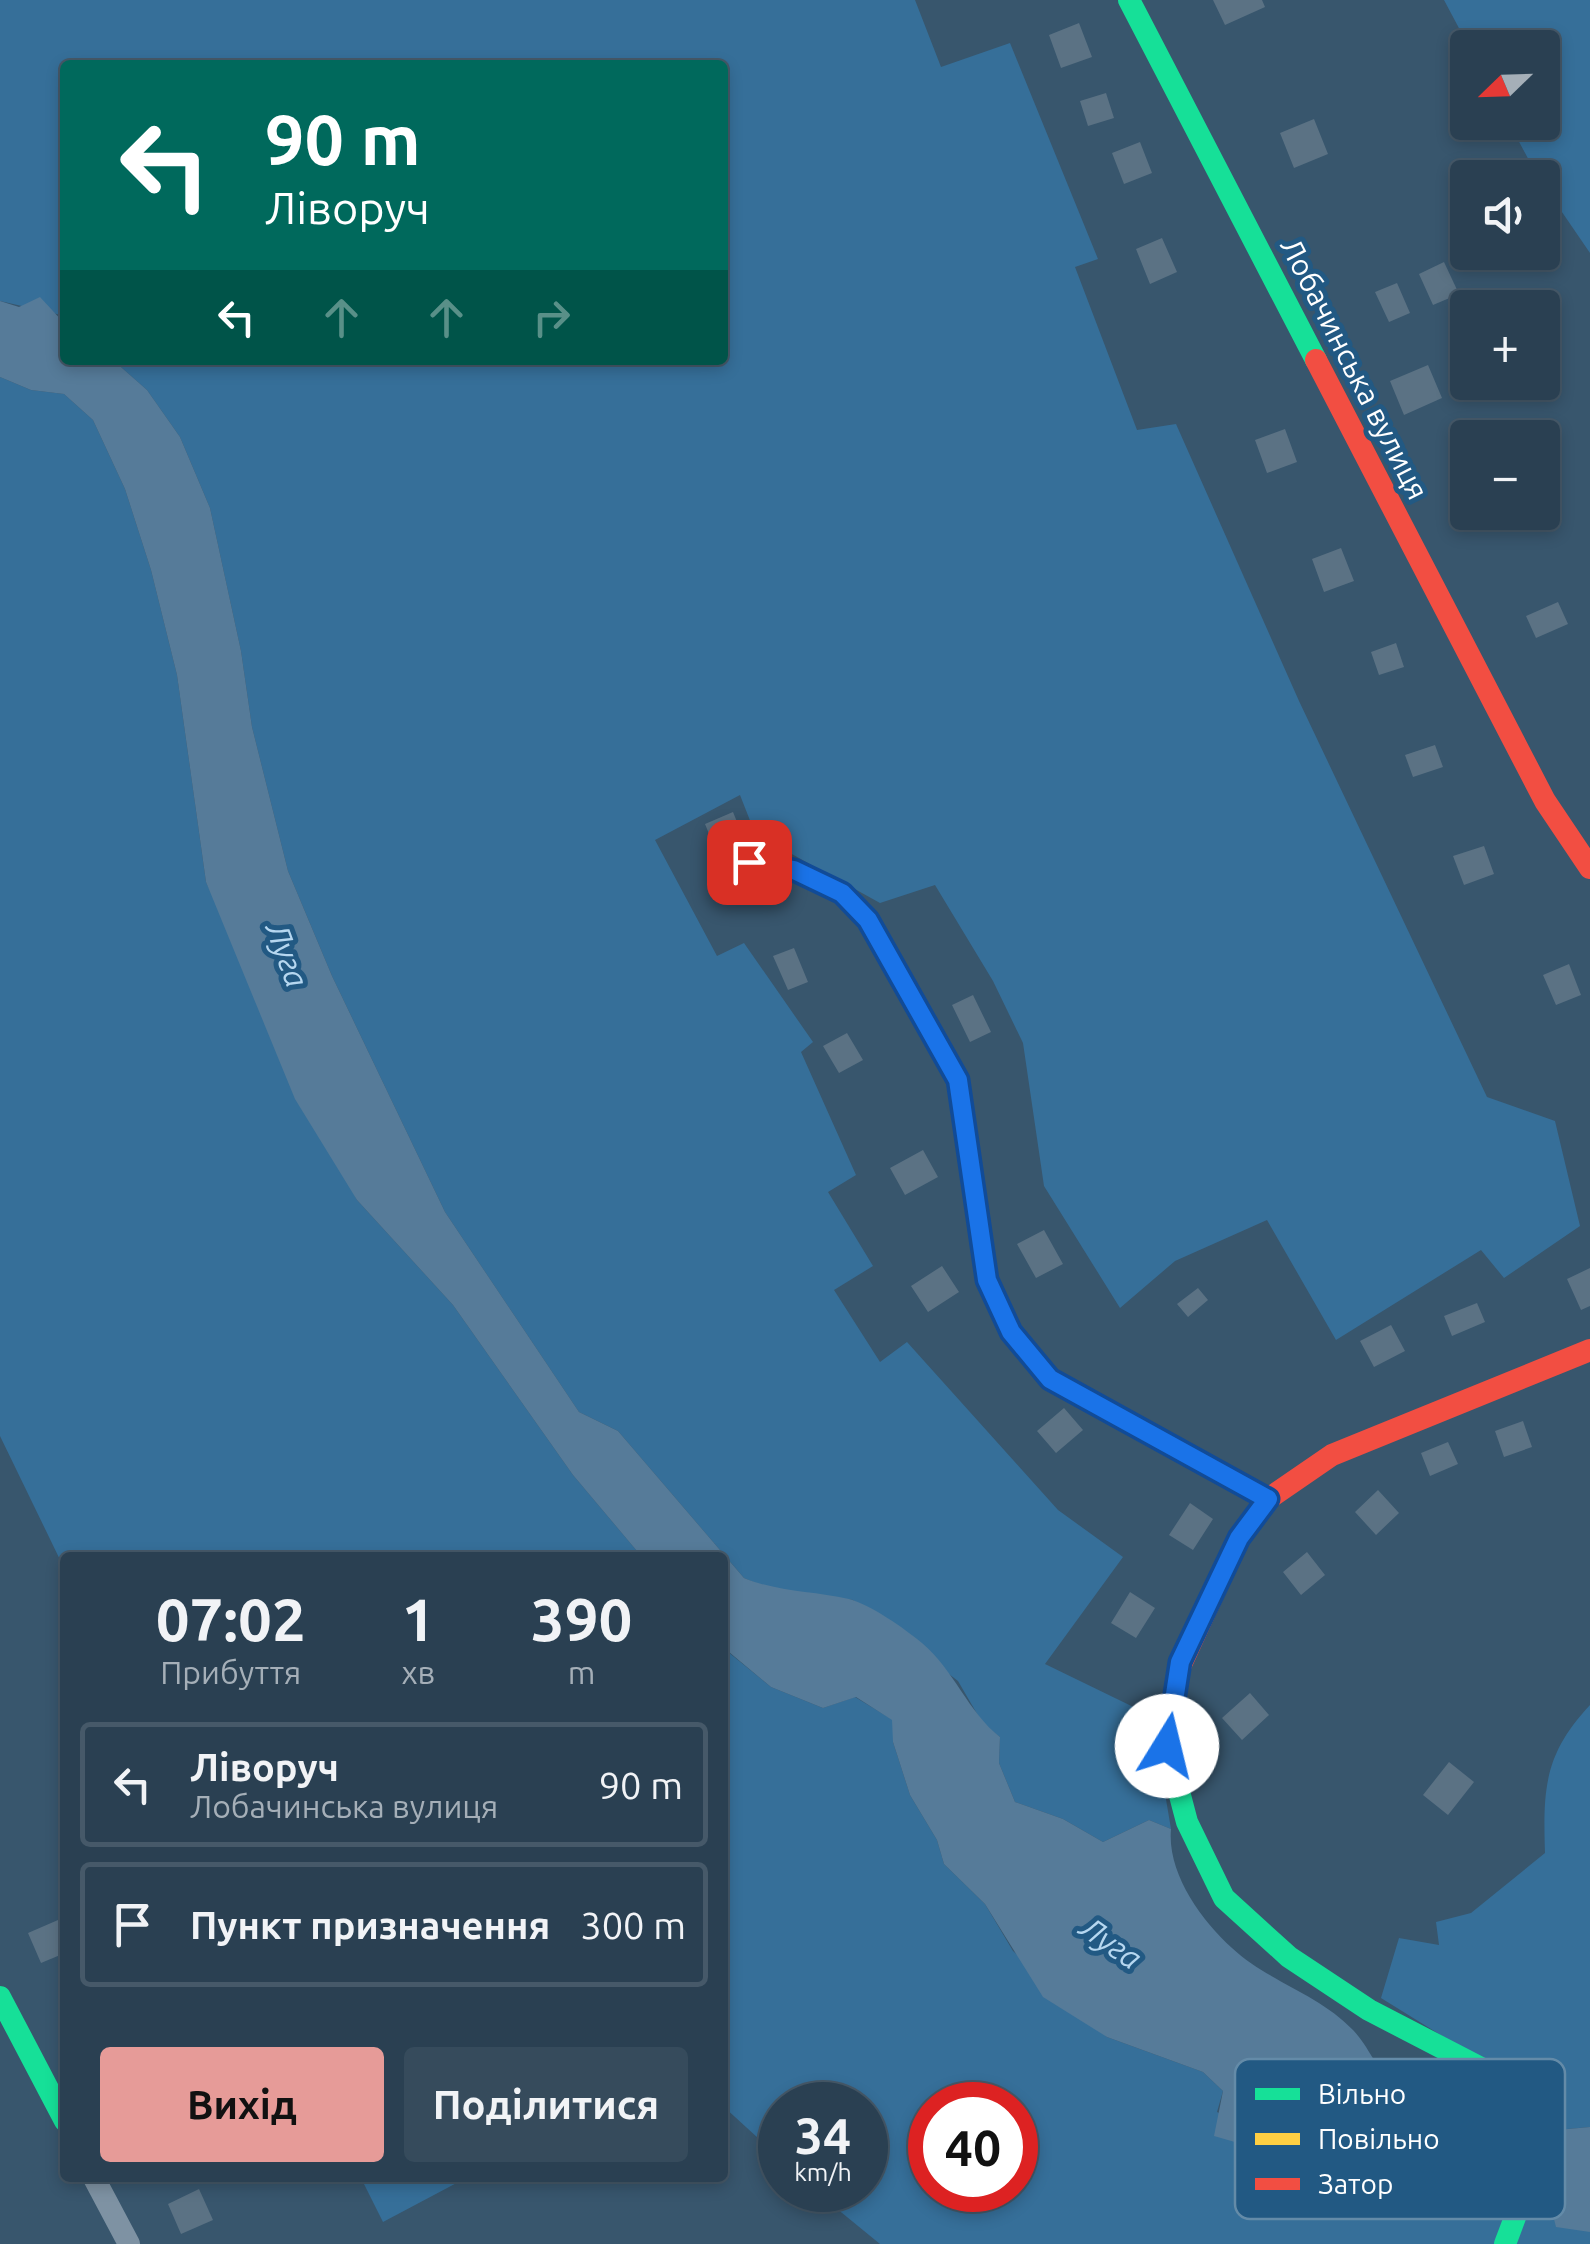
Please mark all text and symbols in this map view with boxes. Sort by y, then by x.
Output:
north arrow [1450,30,1560,140]
map controls [1450,30,1560,530]
icon: left [100,100,230,230]
text: 90 m [265,100,421,178]
button: sound [1450,160,1560,270]
text: Ліворуч [265,182,430,233]
street label: Лобачинська вулиця [1274,232,1436,505]
icon: left [209,290,264,345]
icon: ahead [314,290,369,345]
icon: ahead [419,290,474,345]
icon: right [524,290,579,345]
button: + [1450,290,1560,400]
button: − [1450,420,1560,530]
pin [707,820,792,905]
icon: arrive [722,835,777,890]
water label: Луга [259,916,316,992]
text: 07:02 [156,1585,306,1652]
text: 1 [401,1585,435,1652]
text: 390 [531,1585,632,1652]
text: Прибуття [160,1654,301,1690]
text: хв [401,1654,435,1690]
text: m [568,1654,595,1690]
position arrow [1115,1694,1219,1798]
text: Ліворуч [190,1746,339,1788]
icon: left [105,1757,160,1812]
text: 90 m [599,1764,683,1806]
text: Лобачинська вулиця [190,1788,498,1824]
icon: arrive [105,1897,160,1952]
text: Пункт призначення [190,1904,550,1946]
text: 300 m [580,1904,686,1946]
water label: Луга [1073,1907,1149,1976]
button: Вихід [100,2047,384,2162]
button: Поділитися [404,2047,688,2162]
legend [1235,2059,1565,2219]
text: Вільно [1318,2078,1406,2109]
speed limit sign: 40 [908,2082,1038,2212]
text: 34 [795,2107,851,2163]
text: Повільно [1318,2123,1440,2154]
text: km/h [794,2158,852,2186]
text: Затор [1318,2168,1393,2199]

